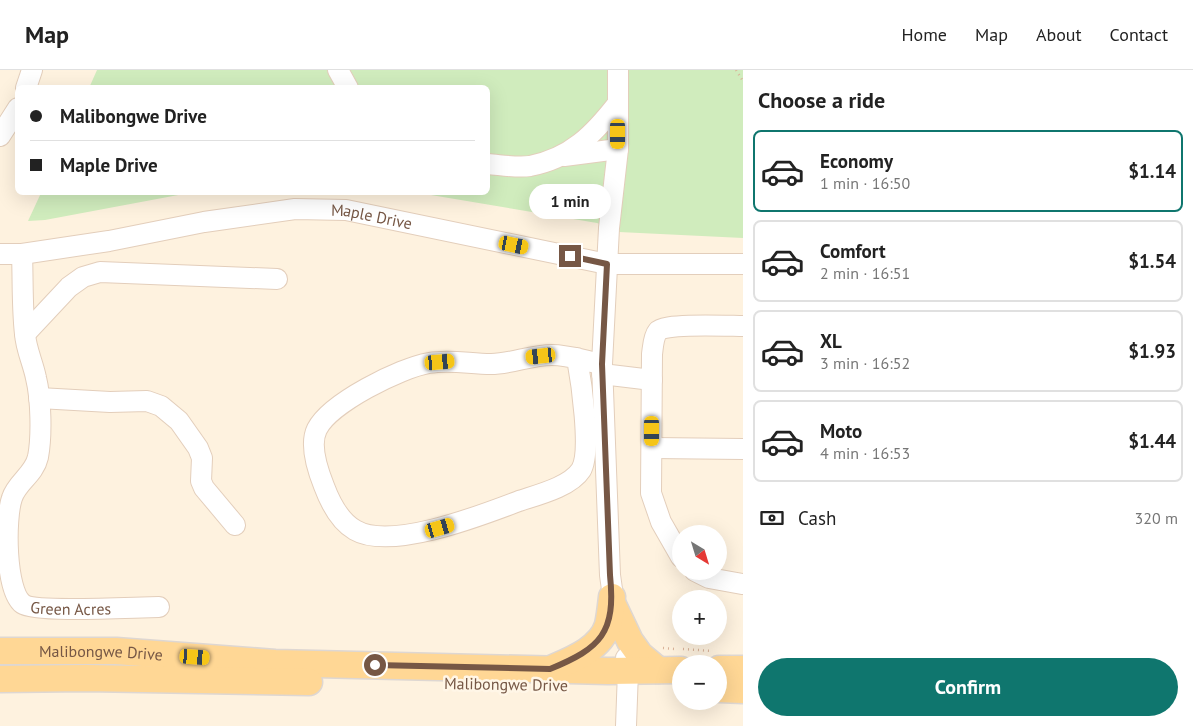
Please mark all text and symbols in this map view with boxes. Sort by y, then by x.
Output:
text: Map [25,19,69,50]
text: Home [901,23,947,46]
text: Map [975,23,1008,46]
text: About [1036,23,1082,46]
text: Contact [1110,23,1168,46]
text: Choose a ride [758,86,885,114]
text: Malibongwe Drive [60,104,207,128]
car [610,119,625,149]
icon: car [760,149,805,194]
text: Economy [820,149,893,173]
text: Maple Drive [60,153,158,177]
text: $1.14 [1128,159,1176,183]
text: 1 min · 16:50 [820,173,910,193]
callout: 1 min [529,184,611,218]
text: 1 min [550,191,590,211]
street label: Maple Drive [331,200,414,233]
car [497,235,530,255]
icon: car [760,239,805,284]
text: Comfort [820,239,886,263]
route end [559,245,581,267]
text: $1.54 [1128,249,1176,273]
text: 2 min · 16:51 [820,263,910,283]
icon: car [760,329,805,374]
text: XL [820,329,842,353]
text: $1.93 [1128,339,1176,363]
car [525,347,556,365]
car [424,353,455,371]
text: 3 min · 16:52 [820,353,910,373]
car [644,416,659,446]
icon: car [760,419,805,464]
text: Moto [820,419,862,443]
text: $1.44 [1128,429,1176,453]
text: 4 min · 16:53 [820,443,910,463]
icon: cash [758,504,786,532]
text: Cash [798,506,836,530]
text: 320 m [1135,508,1178,528]
car [423,517,456,539]
north arrow [672,525,728,580]
map controls [672,525,727,710]
button: + [672,590,727,645]
street label: Green Acres [29,597,112,619]
street label: Malibongwe Drive [39,641,164,665]
car [179,648,210,666]
route start [364,654,386,676]
button: − [672,655,727,710]
button: Confirm [758,658,1178,716]
street label: Malibongwe Drive [444,673,568,695]

